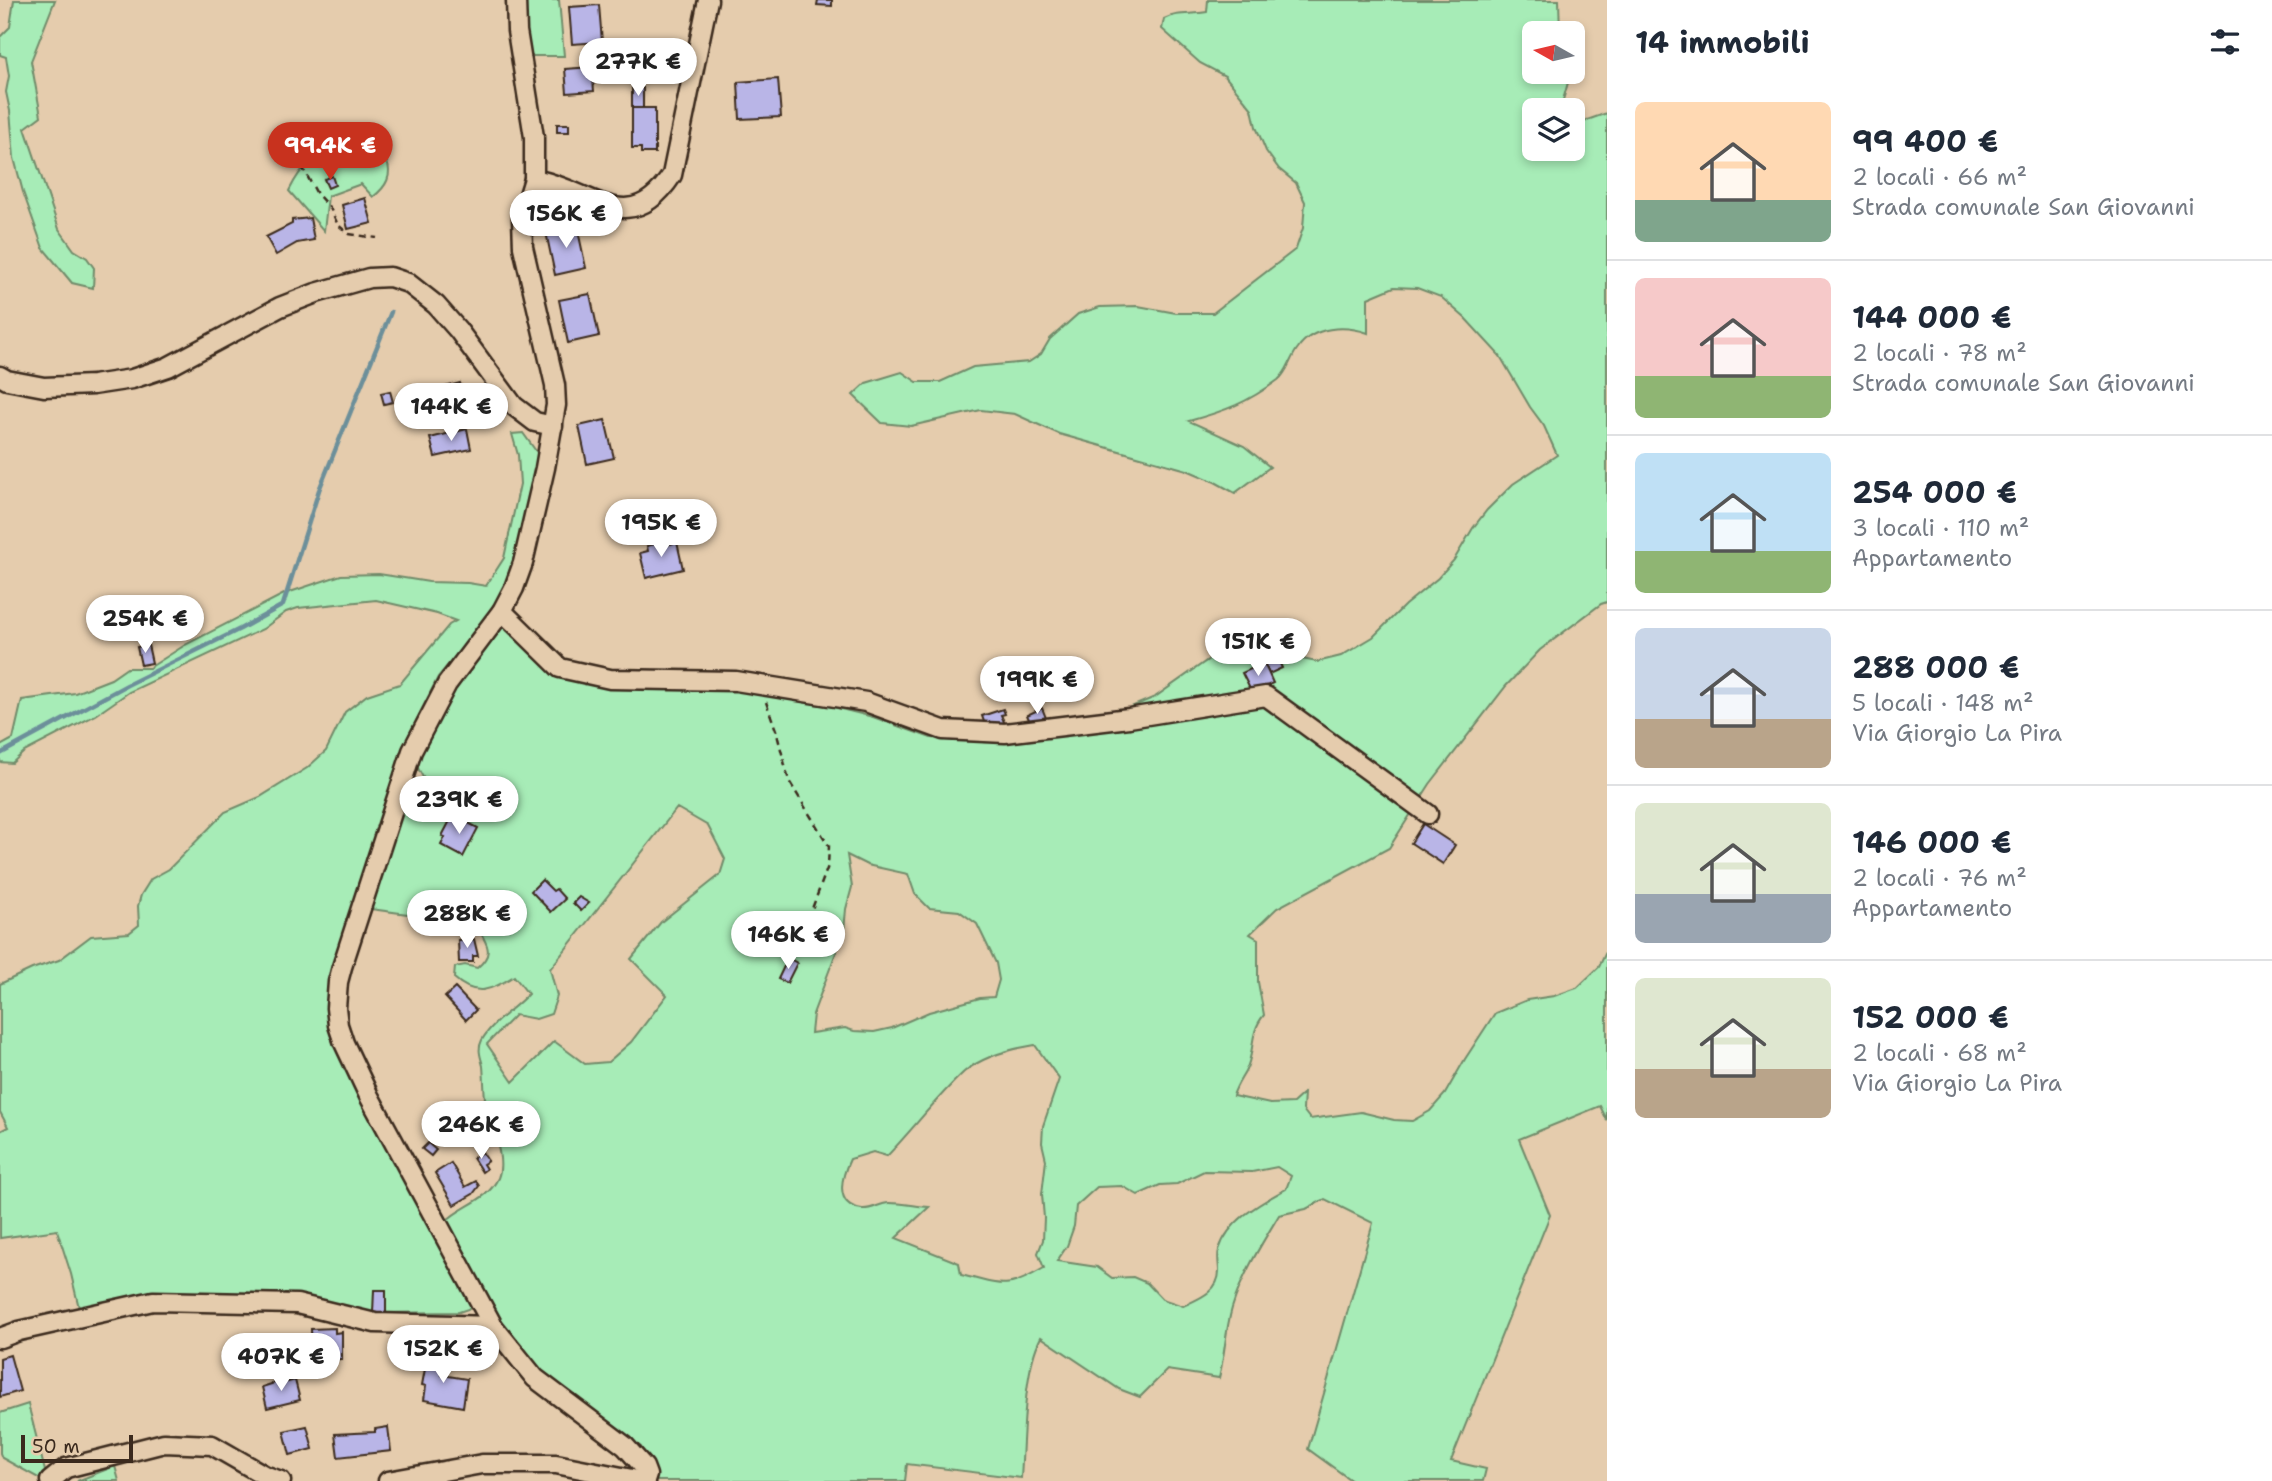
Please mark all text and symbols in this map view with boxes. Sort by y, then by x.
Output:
north arrow [1522,21,1586,84]
map controls [1522,21,1585,161]
text: 14 immobili [1635,22,1810,63]
icon: filters [2206,23,2244,61]
pin: 277K € [581,38,695,98]
text: 277K € [595,46,681,76]
button: layers [1522,98,1585,161]
text: 99 400 € [1852,121,1998,162]
pin: 99.4K € [265,122,395,182]
text: 99.4K € [284,130,376,160]
icon: home [1691,130,1775,214]
text: 2 locali · 66 m² [1852,162,2027,192]
pin: 156K € [509,190,623,250]
text: Strada comunale San Giovanni [1852,192,2195,222]
text: 156K € [526,198,606,228]
text: 144 000 € [1852,297,2011,338]
icon: home [1691,306,1775,390]
text: 2 locali · 78 m² [1852,338,2027,368]
text: Strada comunale San Giovanni [1852,368,2195,398]
pin: 144K € [394,384,508,443]
text: 144K € [410,391,492,421]
text: 254 000 € [1852,472,2017,513]
icon: home [1691,481,1775,565]
pin: 195K € [604,500,718,559]
text: 195K € [621,507,701,537]
text: 3 locali · 110 m² [1852,513,2029,543]
text: Appartamento [1852,543,2012,573]
pin: 254K € [88,596,202,655]
text: 254K € [102,603,188,633]
pin: 151K € [1201,618,1315,678]
text: 151K € [1221,626,1295,656]
text: 288 000 € [1852,647,2020,688]
pin: 199K € [980,656,1094,716]
icon: home [1691,656,1775,740]
text: 199K € [996,664,1078,694]
text: 5 locali · 148 m² [1852,688,2034,718]
text: Via Giorgio La Pira [1852,718,2062,748]
pin: 239K € [402,776,516,836]
text: 239K € [415,784,503,814]
text: 146 000 € [1852,822,2011,863]
icon: home [1691,831,1775,915]
text: 2 locali · 76 m² [1852,863,2027,893]
pin: 288K € [410,890,524,950]
text: Appartamento [1852,893,2012,923]
text: 288K € [423,898,511,928]
pin: 146K € [731,912,845,971]
text: 146K € [747,919,829,949]
text: 152 000 € [1852,997,2009,1038]
icon: home [1691,1006,1775,1090]
text: 2 locali · 68 m² [1852,1038,2027,1068]
text: Via Giorgio La Pira [1852,1068,2062,1098]
pin: 246K € [424,1102,538,1161]
text: 246K € [438,1109,524,1139]
pin: 152K € [386,1326,500,1385]
text: 152K € [403,1333,483,1363]
pin: 407K € [224,1334,338,1393]
text: 407K € [237,1341,325,1371]
scale bar [21,1432,133,1464]
text: 50 m [32,1434,80,1459]

